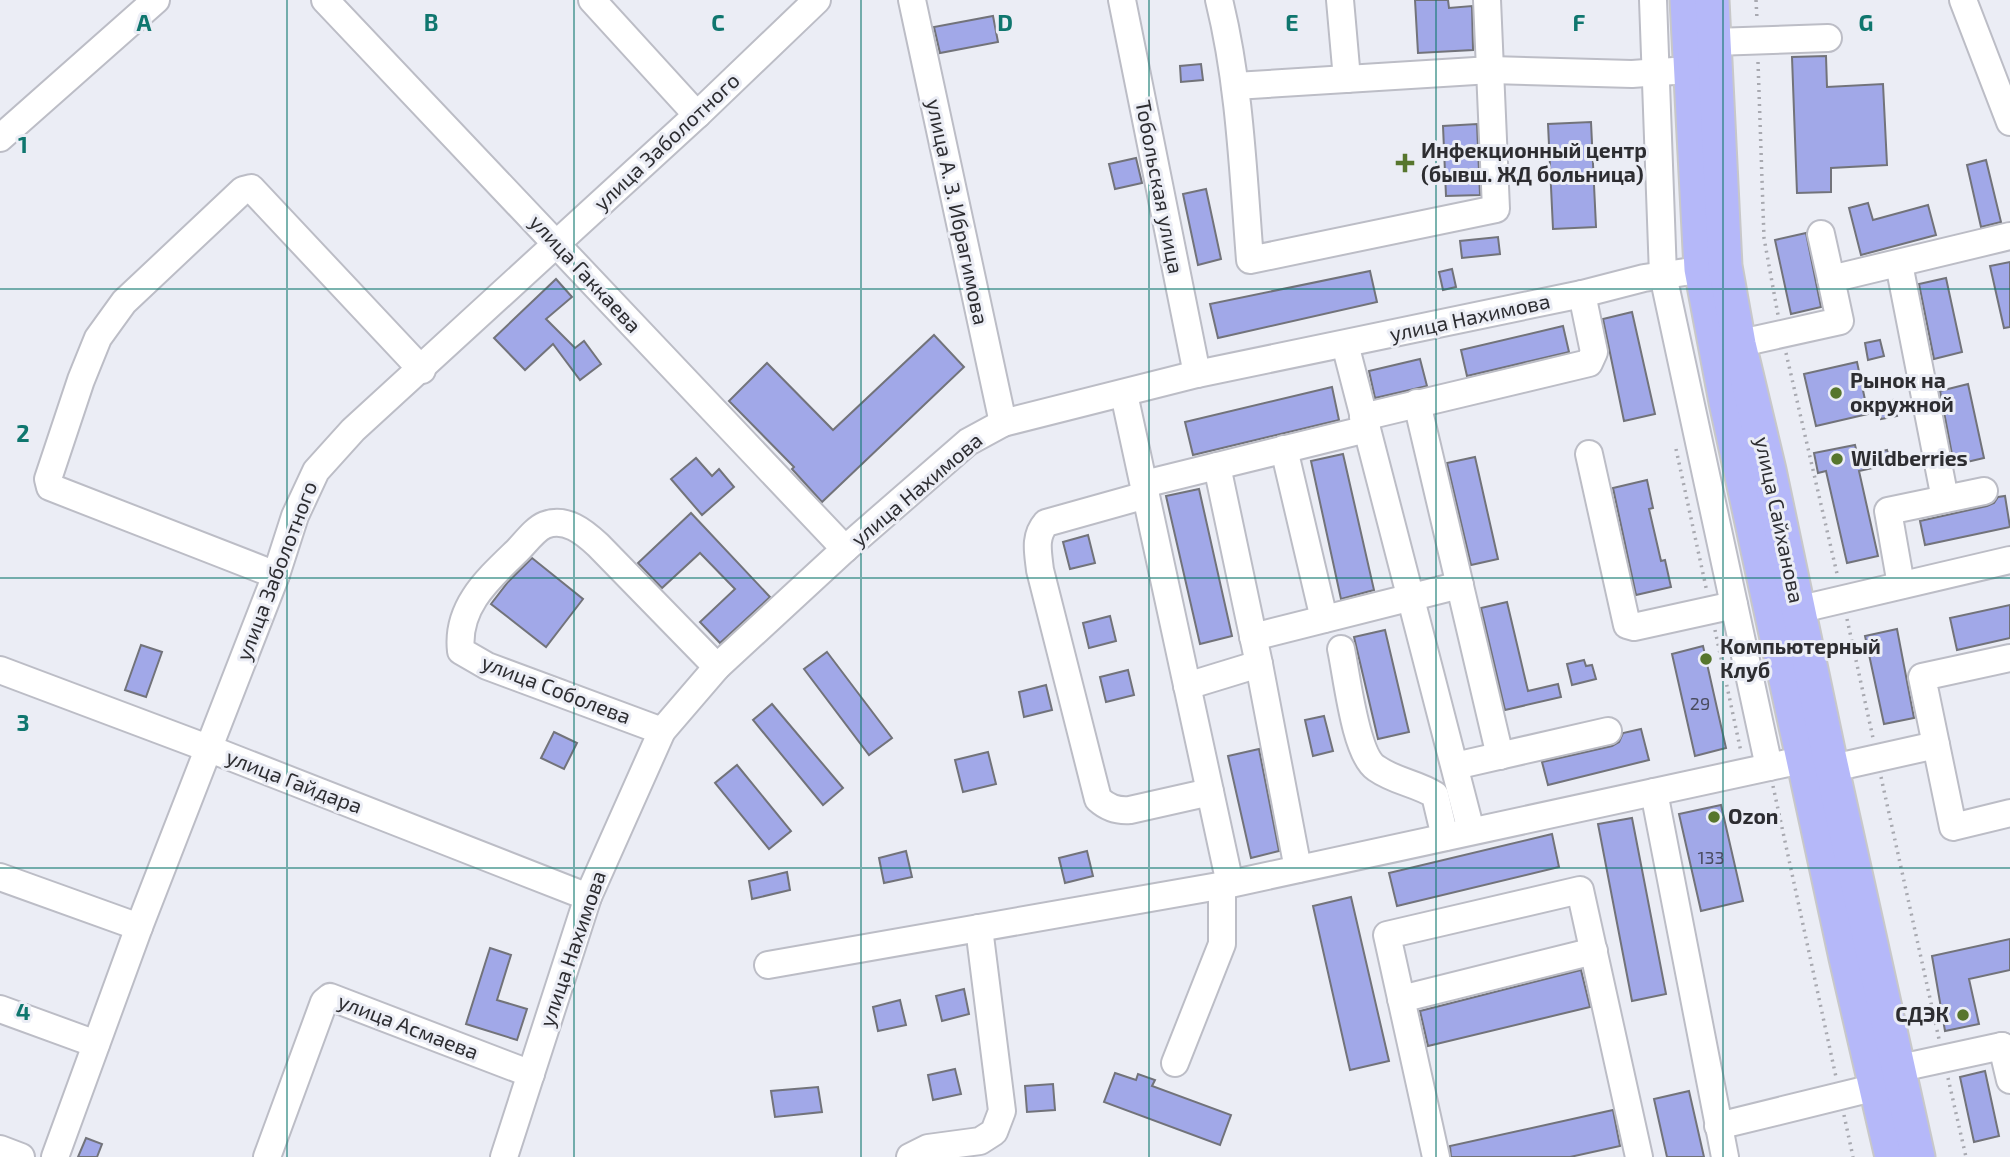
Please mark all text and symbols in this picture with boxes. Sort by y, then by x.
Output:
text: A [136,8,152,36]
text: B [424,8,438,36]
text: C [711,8,725,36]
text: D [997,8,1013,36]
text: E [1285,8,1299,36]
text: F [1573,8,1586,36]
text: G [1859,8,1873,36]
street label: улица Заболотного [588,67,745,216]
street label: улица А. З. Ибрагимова [921,96,995,327]
street label: Тобольская улица [1130,98,1190,276]
text: 1 [18,130,28,158]
place label: Инфекционный центр (бывш. ЖД больница) [1421,137,1647,186]
marker: Инфекционный центр (бывш. ЖД больница) [1395,153,1415,173]
street label: улица Гаккаева [524,209,647,338]
street label: улица Нахимова [1387,287,1552,347]
place label: Рынок на окружной [1850,367,1954,416]
marker: Рынок на окружной [1828,385,1844,401]
text: 2 [16,419,30,447]
street label: улица Нахимова [845,427,987,552]
street label: улица Сайханова [1750,434,1810,605]
place label: Wildberries [1851,445,1968,470]
marker: Wildberries [1829,451,1845,467]
street label: улица Заболотного [230,477,322,664]
place label: Компьютерный Клуб [1720,633,1881,682]
street label: улица Соболева [478,649,634,729]
marker: Компьютерный Клуб [1698,651,1714,667]
house number: 29 [1690,692,1710,714]
text: 3 [16,708,30,736]
street label: улица Гайдара [223,743,366,819]
place label: Ozon [1728,803,1778,828]
marker: Ozon [1706,809,1722,825]
house number: 133 [1697,846,1725,868]
street label: улица Нахимова [533,867,611,1030]
street label: улица Асмаева [334,987,482,1065]
text: 4 [16,997,30,1025]
place label: СДЭК [1895,1001,1950,1026]
marker: СДЭК [1955,1007,1971,1023]

